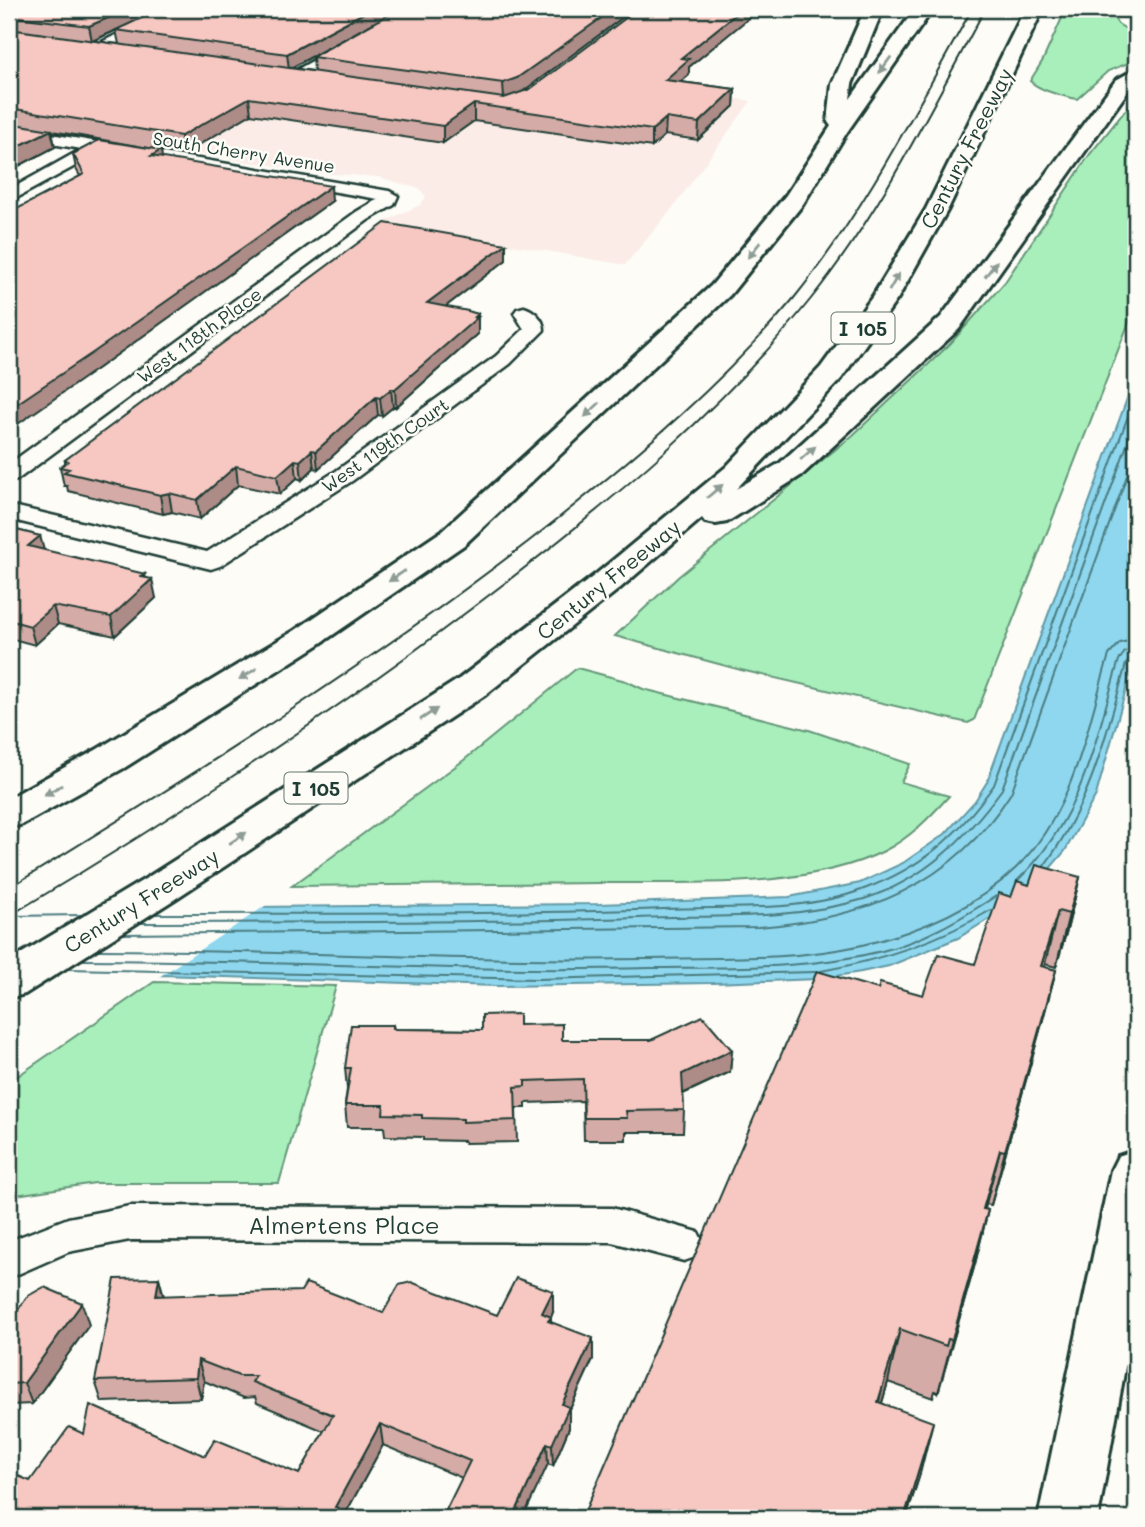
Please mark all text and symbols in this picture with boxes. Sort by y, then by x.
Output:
one-way arrow [878,56,892,74]
street label: Century Freeway [914,63,1018,233]
street label: South Cherry Avenue [151,126,337,178]
one-way arrow [746,240,761,258]
one-way arrow [984,260,998,278]
one-way arrow [888,272,900,292]
street label: West 118th Place [132,282,266,388]
road number: I 105 [832,312,894,344]
street label: West 119th Court [317,392,453,498]
one-way arrow [584,401,601,417]
one-way arrow [799,445,817,461]
one-way arrow [707,484,724,499]
street label: Century Freeway [531,513,685,645]
one-way arrow [387,570,407,583]
one-way arrow [239,667,258,680]
one-way arrow [420,708,439,721]
road number: I 105 [284,772,348,804]
one-way arrow [43,784,63,796]
one-way arrow [229,832,248,845]
street label: Century Freeway [59,842,223,958]
street label: Almertens Place [248,1209,440,1240]

